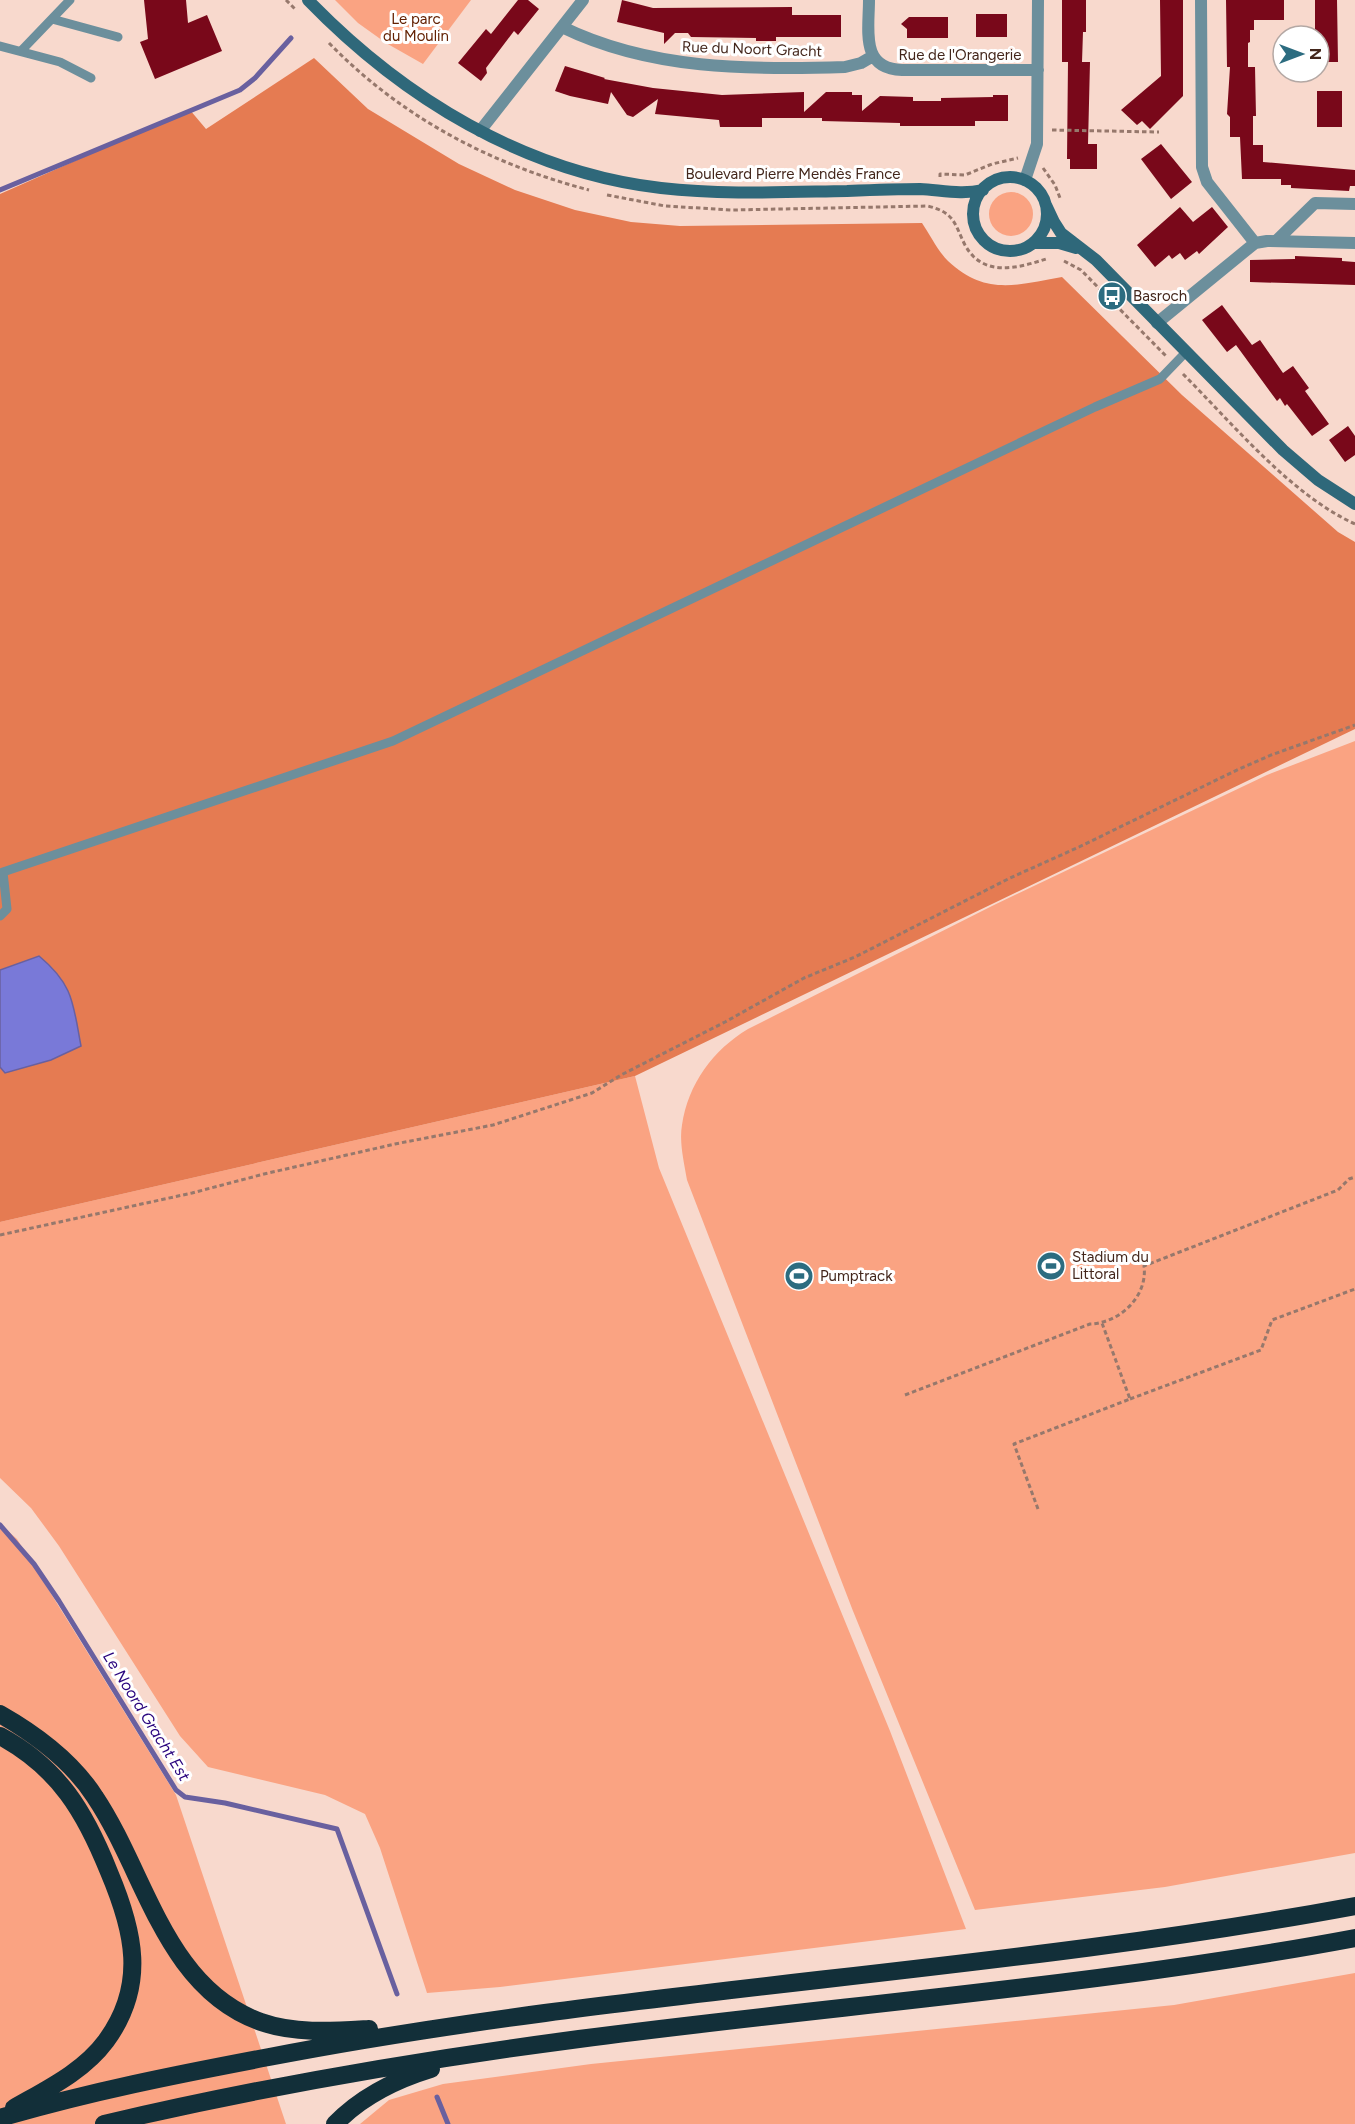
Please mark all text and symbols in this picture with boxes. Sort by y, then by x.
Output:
park label: Le parc du Moulin [383,10,449,45]
north arrow [1271,24,1331,84]
street label: Rue du Noort Gracht [682,38,823,60]
street label: Rue de l'Orangerie [898,46,1022,64]
text: N [1306,48,1325,60]
street label: Boulevard Pierre Mendès France [685,165,901,183]
bus stop icon: Basroch [1096,280,1128,312]
place label: Basroch [1133,287,1187,305]
place label: Stadium du Littoral [1072,1248,1149,1283]
sports icon: Stadium du Littoral [1035,1250,1067,1282]
sports icon: Pumptrack [783,1260,815,1292]
place label: Pumptrack [820,1267,893,1285]
water label: Le Noord Gracht Est [99,1648,194,1785]

